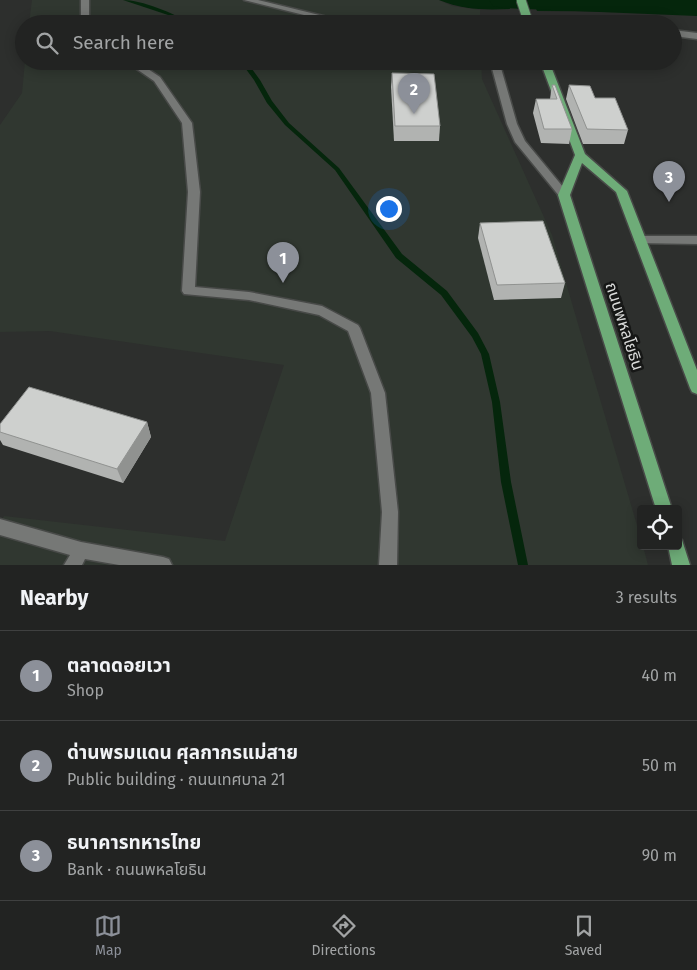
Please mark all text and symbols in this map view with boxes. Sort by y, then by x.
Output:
search box [15,15,682,70]
icon: search [33,29,61,57]
text: Search here [73,31,174,54]
pin: 2 [398,73,430,114]
pin: 3 [653,161,685,202]
your location [376,196,402,222]
pin: 1 [267,242,299,283]
street label: ถนนพหลโยธิน [601,280,648,373]
map controls [637,505,682,550]
button: locate [637,505,682,550]
text: Nearby [20,585,88,611]
text: 3 results [616,588,677,607]
text: ตลาดดอยเวา [67,654,171,677]
text: 1 [32,666,40,685]
text: 40 m [642,666,677,685]
text: Shop [67,681,104,700]
text: ด่านพรมแดน ศุลกากรแม่สาย [67,741,298,764]
text: 2 [32,756,40,775]
text: 50 m [642,756,677,775]
text: Public building · ถนนเทศบาล 21 [67,770,286,789]
text: ธนาคารทหารไทย [67,831,201,854]
text: 3 [32,846,40,865]
text: 90 m [642,846,677,865]
text: Bank · ถนนพหลโยธิน [67,860,207,879]
tab: Map [94,912,122,959]
tab: Directions [311,912,376,959]
tab: Saved [565,912,603,959]

